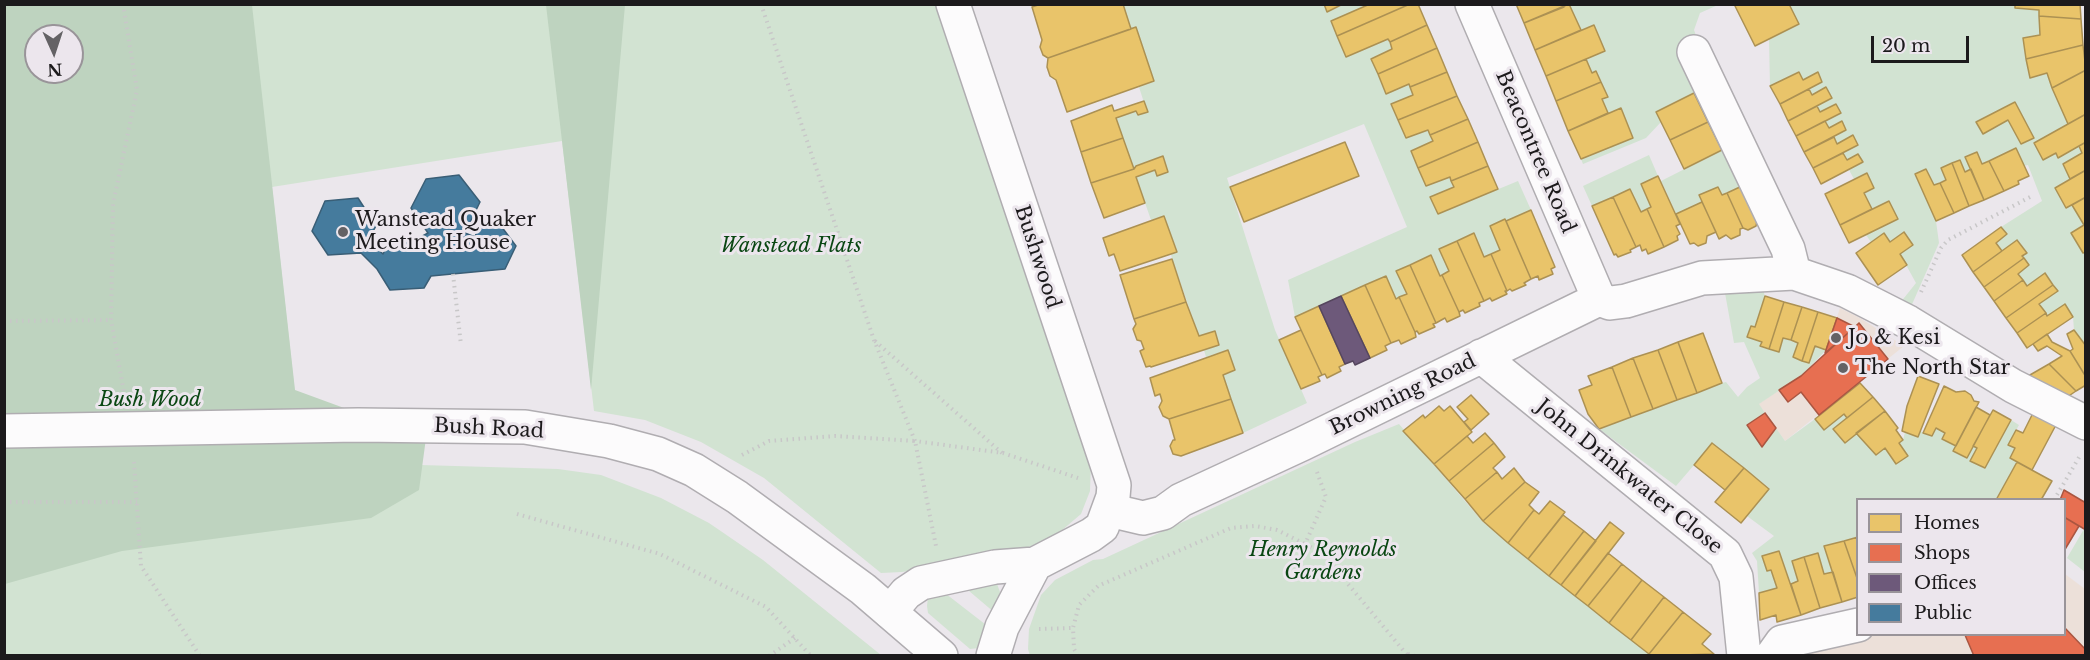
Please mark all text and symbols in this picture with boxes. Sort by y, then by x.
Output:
north arrow [24,24,84,84]
scale bar [1874,24,1972,62]
text: 20 m [1882,35,1930,57]
text: N [47,60,63,80]
street label: Beacontree Road [1490,67,1580,237]
street label: Bushwood [1009,202,1065,312]
place label: Wanstead Quaker Meeting House [355,208,536,255]
marker: Wanstead Quaker Meeting House [336,225,350,239]
park label: Wanstead Flats [720,234,862,258]
place label: Jo & Kesi [1848,326,1940,350]
marker: Jo & Kesi [1829,331,1843,345]
street label: Browning Road [1326,349,1480,441]
place label: The North Star [1855,356,2010,380]
marker: The North Star [1836,361,1850,375]
park label: Bush Wood [99,388,201,412]
street label: John Drinkwater Close [1531,395,1727,559]
street label: Bush Road [433,414,545,444]
legend [1856,498,2066,636]
text: Homes [1914,512,1980,534]
park label: Henry Reynolds Gardens [1249,538,1397,585]
text: Shops [1914,542,1970,564]
text: Offices [1914,572,1977,594]
text: Public [1914,602,1972,624]

